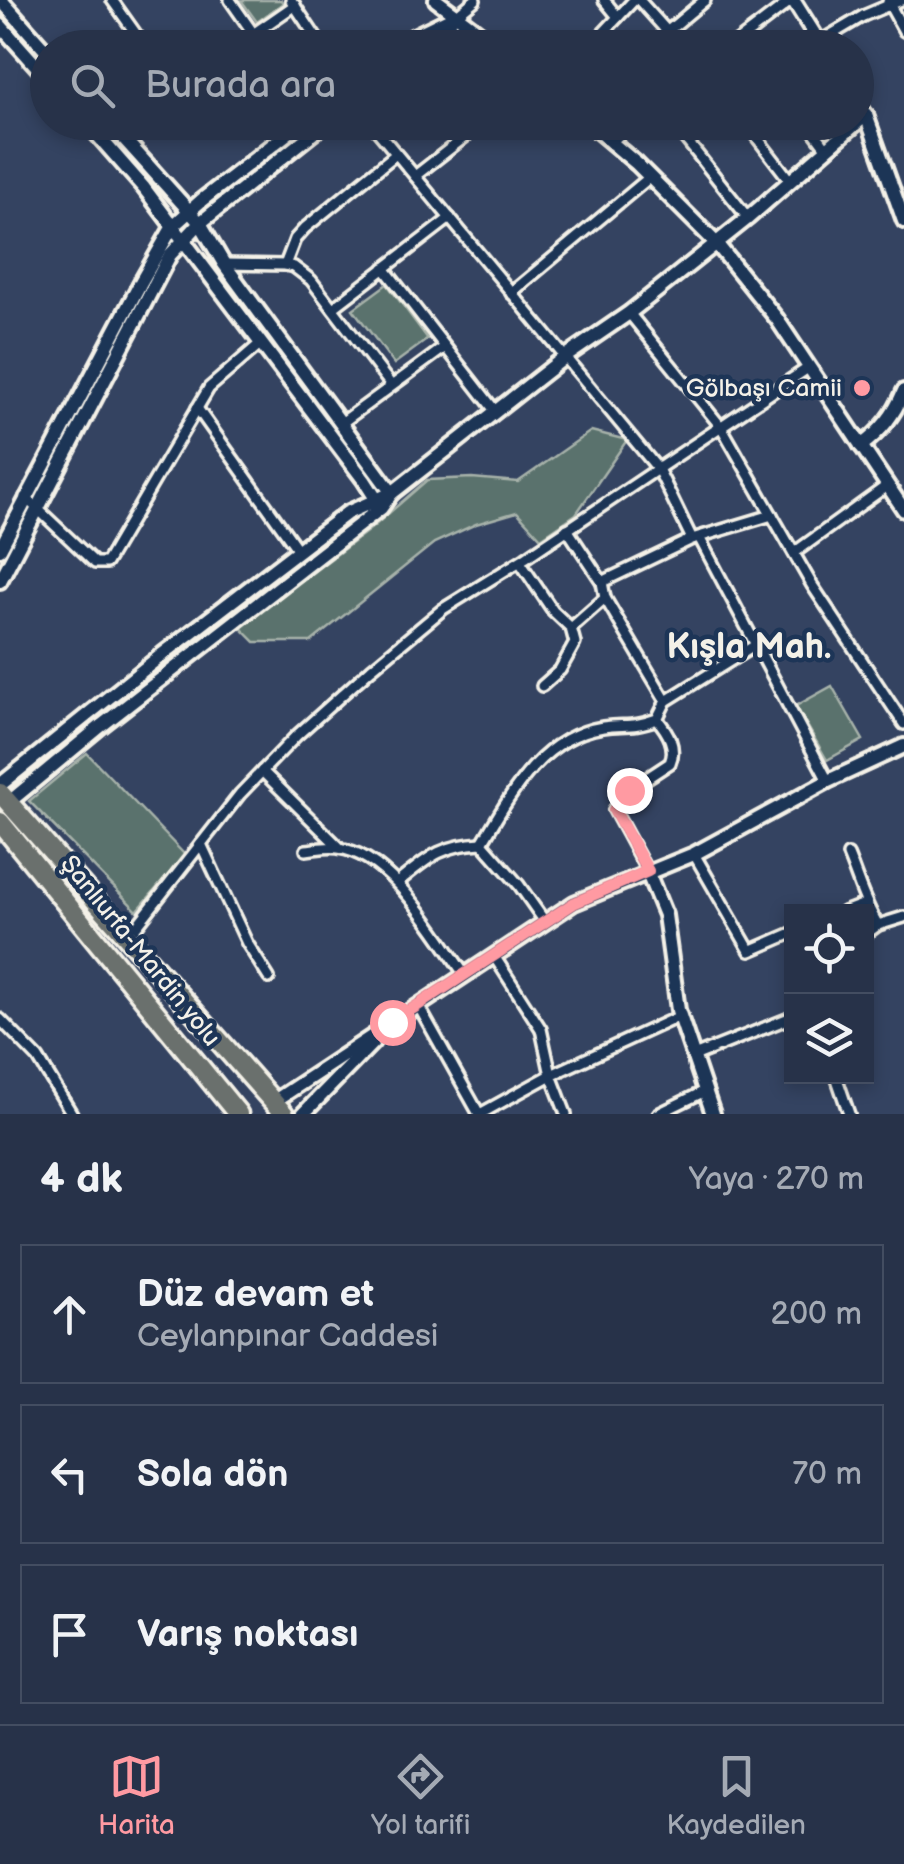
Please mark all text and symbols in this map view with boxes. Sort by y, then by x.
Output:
search box [30,30,874,140]
icon: search [65,58,120,113]
text: Burada ara [145,63,336,108]
place label: Gölbaşı Camii [686,373,842,404]
marker: Gölbaşı Camii [851,377,873,399]
district label: Kışla Mah. [666,626,832,669]
route end [607,768,653,814]
street label: Şanlıurfa-Mardin yolu [53,849,227,1053]
map controls [784,904,874,1084]
button: locate [784,904,874,994]
button: layers [784,994,874,1084]
route start [370,1000,416,1046]
text: 4 dk [40,1154,123,1205]
text: Yaya · 270 m [689,1160,864,1199]
text: Düz devam et [137,1272,374,1317]
icon: ahead [42,1287,97,1342]
text: 200 m [770,1295,862,1334]
text: Ceylanpınar Caddesi [137,1317,438,1356]
icon: left [42,1447,97,1502]
text: Sola dön [137,1452,288,1497]
text: 70 m [792,1455,862,1494]
icon: arrive [42,1607,97,1662]
text: Varış noktası [137,1612,358,1657]
tab: Harita [98,1749,175,1842]
tab: Yol tarifi [371,1749,470,1842]
tab: Kaydedilen [667,1749,806,1842]

